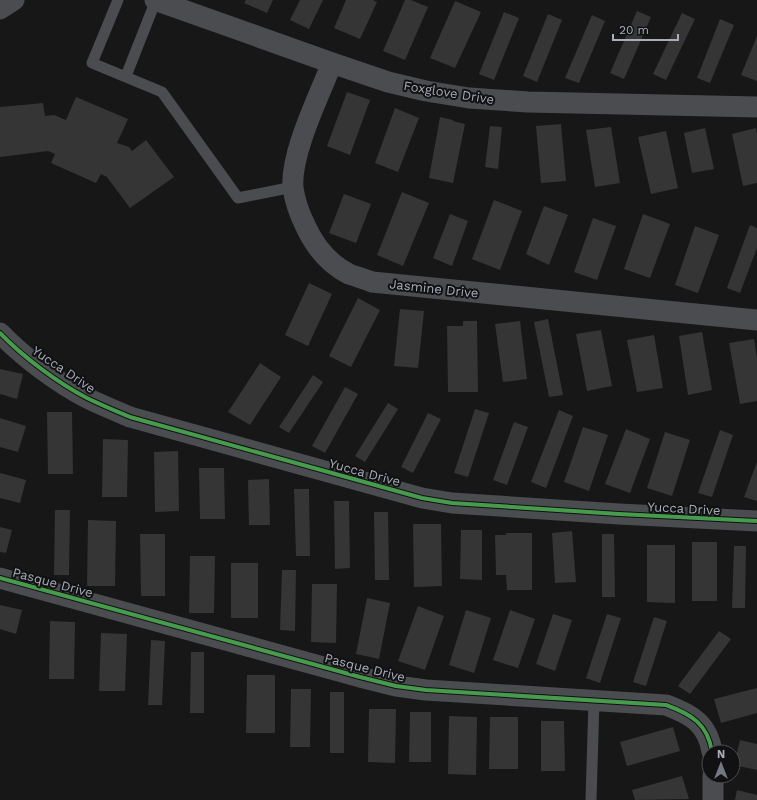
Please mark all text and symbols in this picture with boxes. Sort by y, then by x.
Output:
scale bar [613,16,678,42]
text: 20 m [619,23,649,37]
street label: Foxglove Drive [403,78,495,107]
street label: Jasmine Drive [389,276,479,301]
street label: Yucca Drive [29,343,98,396]
street label: Yucca Drive [328,456,402,489]
street label: Yucca Drive [647,499,721,518]
street label: Pasque Drive [11,565,95,600]
street label: Pasque Drive [323,650,407,685]
north arrow [701,744,741,784]
text: N [717,748,725,761]

